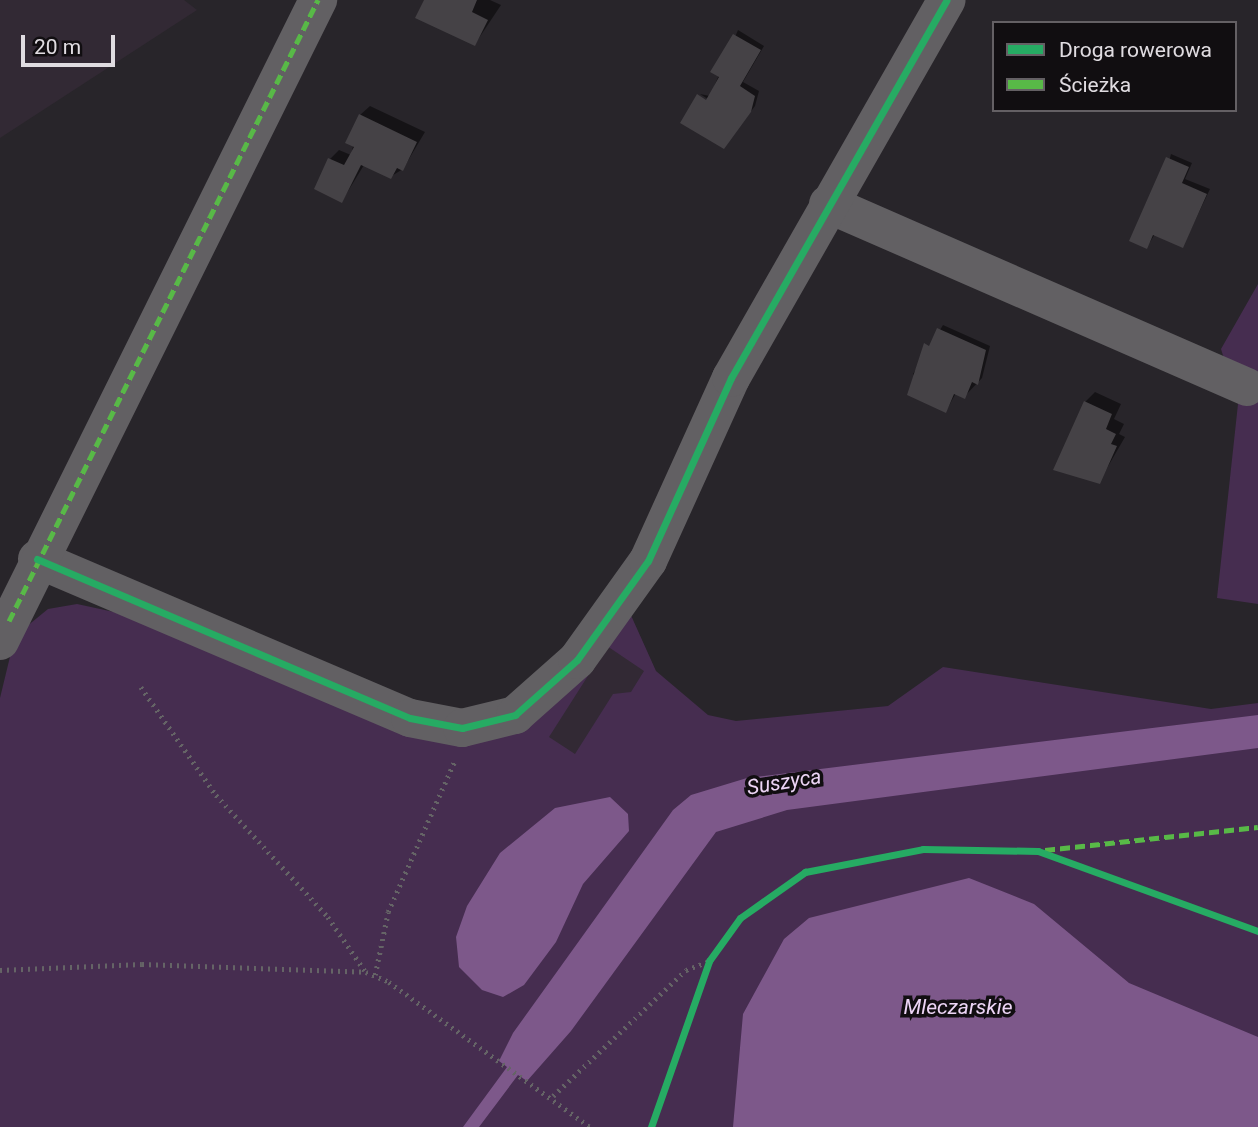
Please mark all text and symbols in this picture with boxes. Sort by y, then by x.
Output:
scale bar [24,21,119,65]
legend [992,21,1237,112]
text: 20 m [34,35,81,59]
text: Droga rowerowa [1059,38,1212,62]
text: Ścieżka [1059,73,1131,97]
water label: Suszyca [745,764,823,800]
water label: Mleczarskie [904,994,1012,1020]

